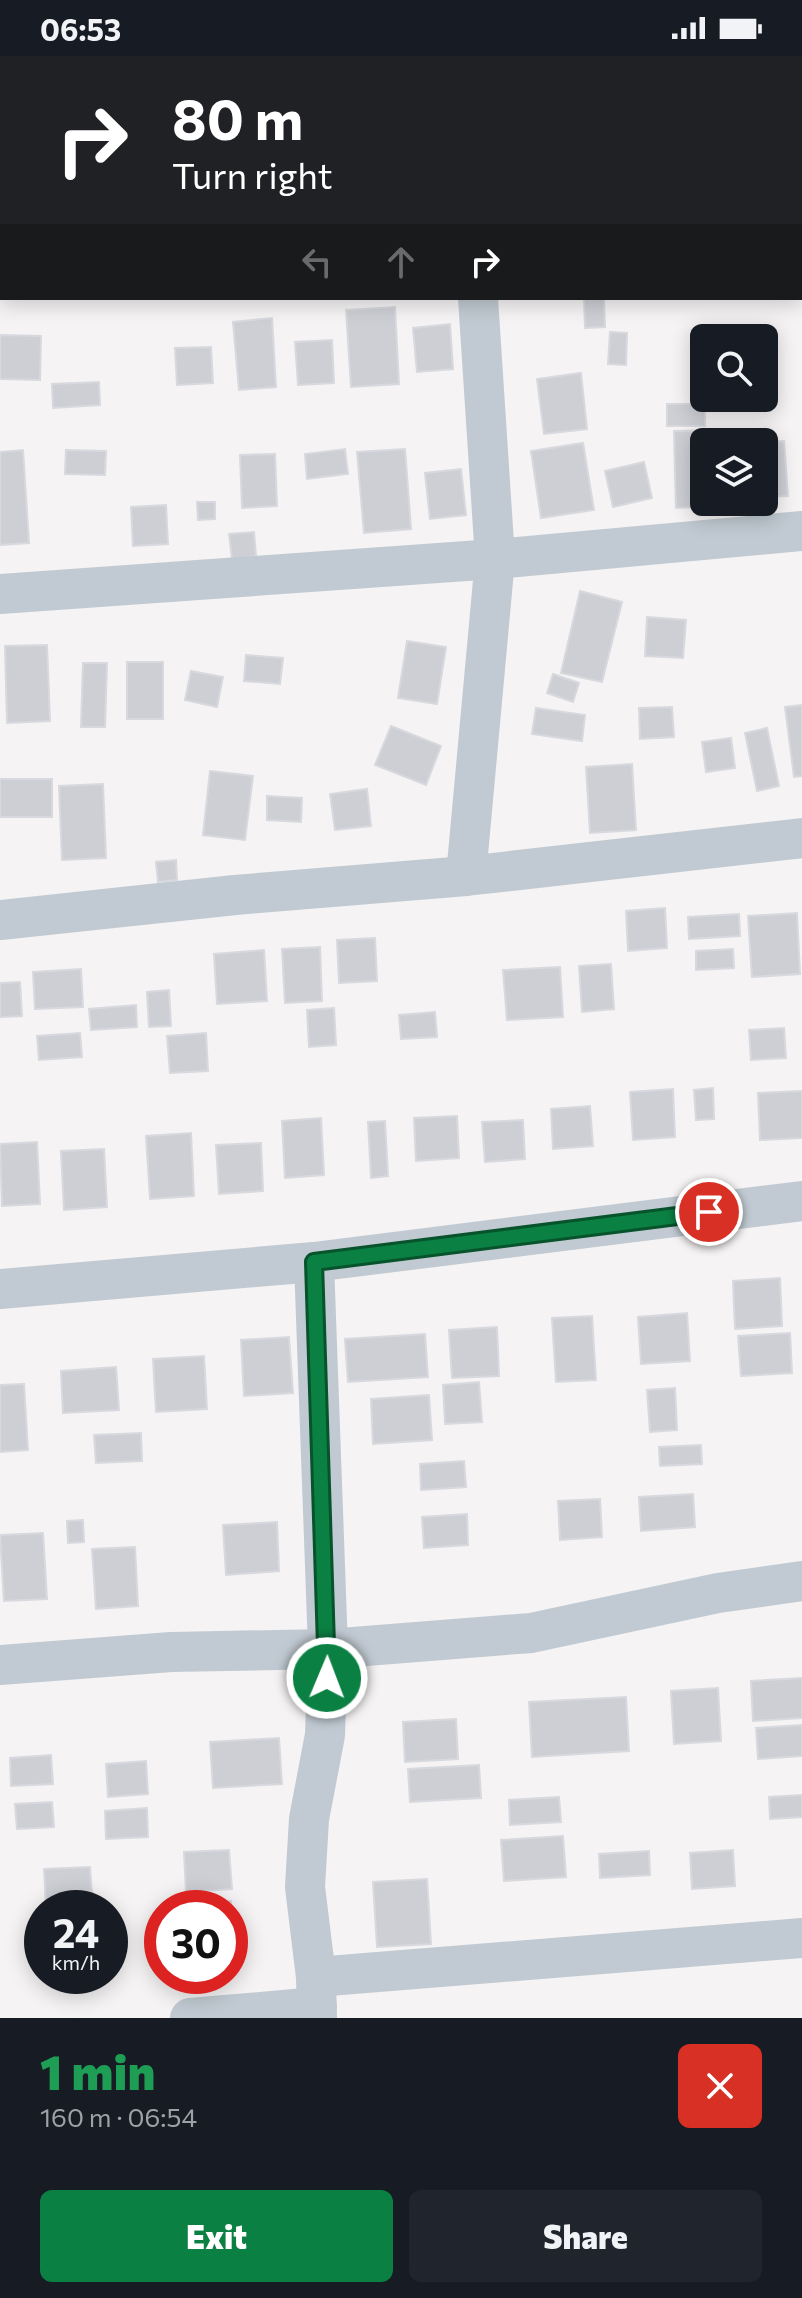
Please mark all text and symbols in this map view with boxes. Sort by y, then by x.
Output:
text: 06:53 [40,10,121,47]
text: 80 m [172,83,303,152]
icon: right [40,88,144,192]
text: Turn right [172,152,333,196]
icon: left [295,240,339,284]
icon: ahead [379,240,423,284]
icon: right [463,240,507,284]
map controls [690,324,778,516]
button: search [690,324,778,412]
button: layers [690,428,778,516]
pin [675,1178,743,1246]
icon: arrive [687,1190,731,1234]
position arrow [285,1636,369,1720]
speed limit sign: 30 [144,1890,248,1994]
text: 24 [53,1907,99,1956]
text: km/h [52,1950,100,1974]
text: 1 min [40,2041,155,2100]
button: close [678,2044,762,2128]
text: 160 m · 06:54 [40,2101,197,2132]
button: Exit [40,2190,393,2282]
button: Share [409,2190,762,2282]

